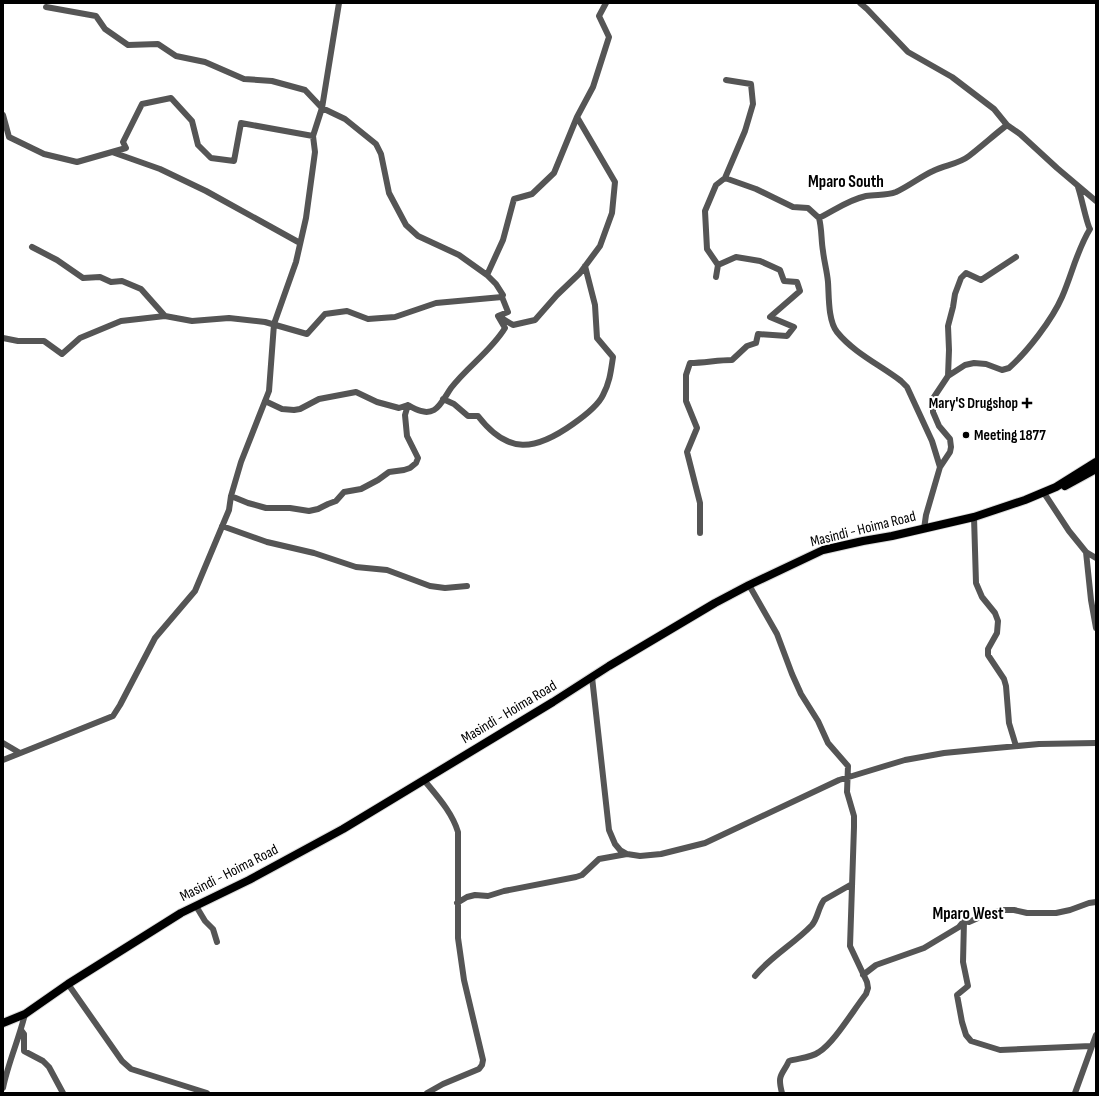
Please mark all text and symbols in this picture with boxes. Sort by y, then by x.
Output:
district label: Mparo South [808,172,884,192]
place label: Mary'S Drugshop [929,394,1018,413]
marker: Mary'S Drugshop [1021,397,1033,409]
place label: Meeting 1877 [974,426,1046,445]
marker: Meeting 1877 [961,430,971,440]
street label: Masindi - Hoima Road [808,507,918,551]
street label: Masindi - Hoima Road [458,676,560,748]
street label: Masindi - Hoima Road [177,840,281,906]
district label: Mparo West [932,904,1004,924]

